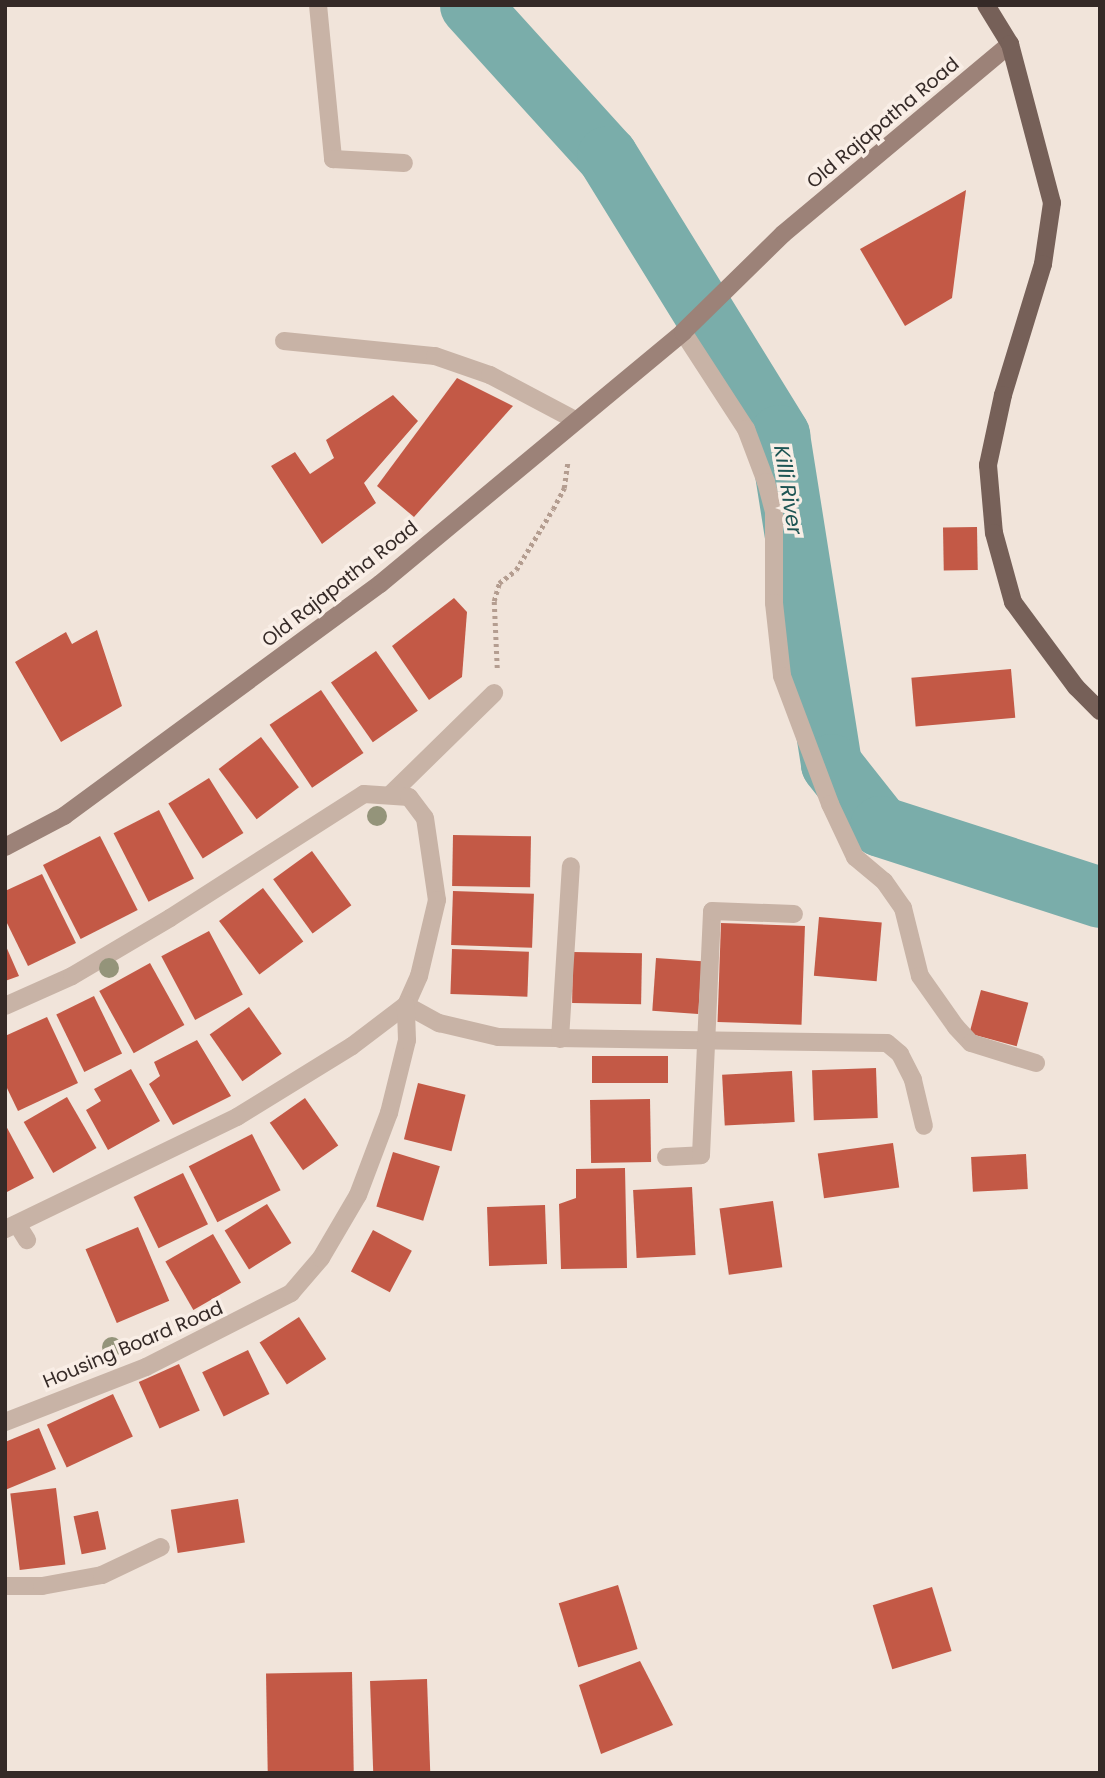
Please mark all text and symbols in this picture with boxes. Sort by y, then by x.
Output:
street label: Old Rajapatha Road [802,53,964,193]
water label: Killi River [769,444,807,536]
street label: Old Rajapatha Road [258,516,422,652]
street label: Housing Board Road [40,1297,226,1393]

